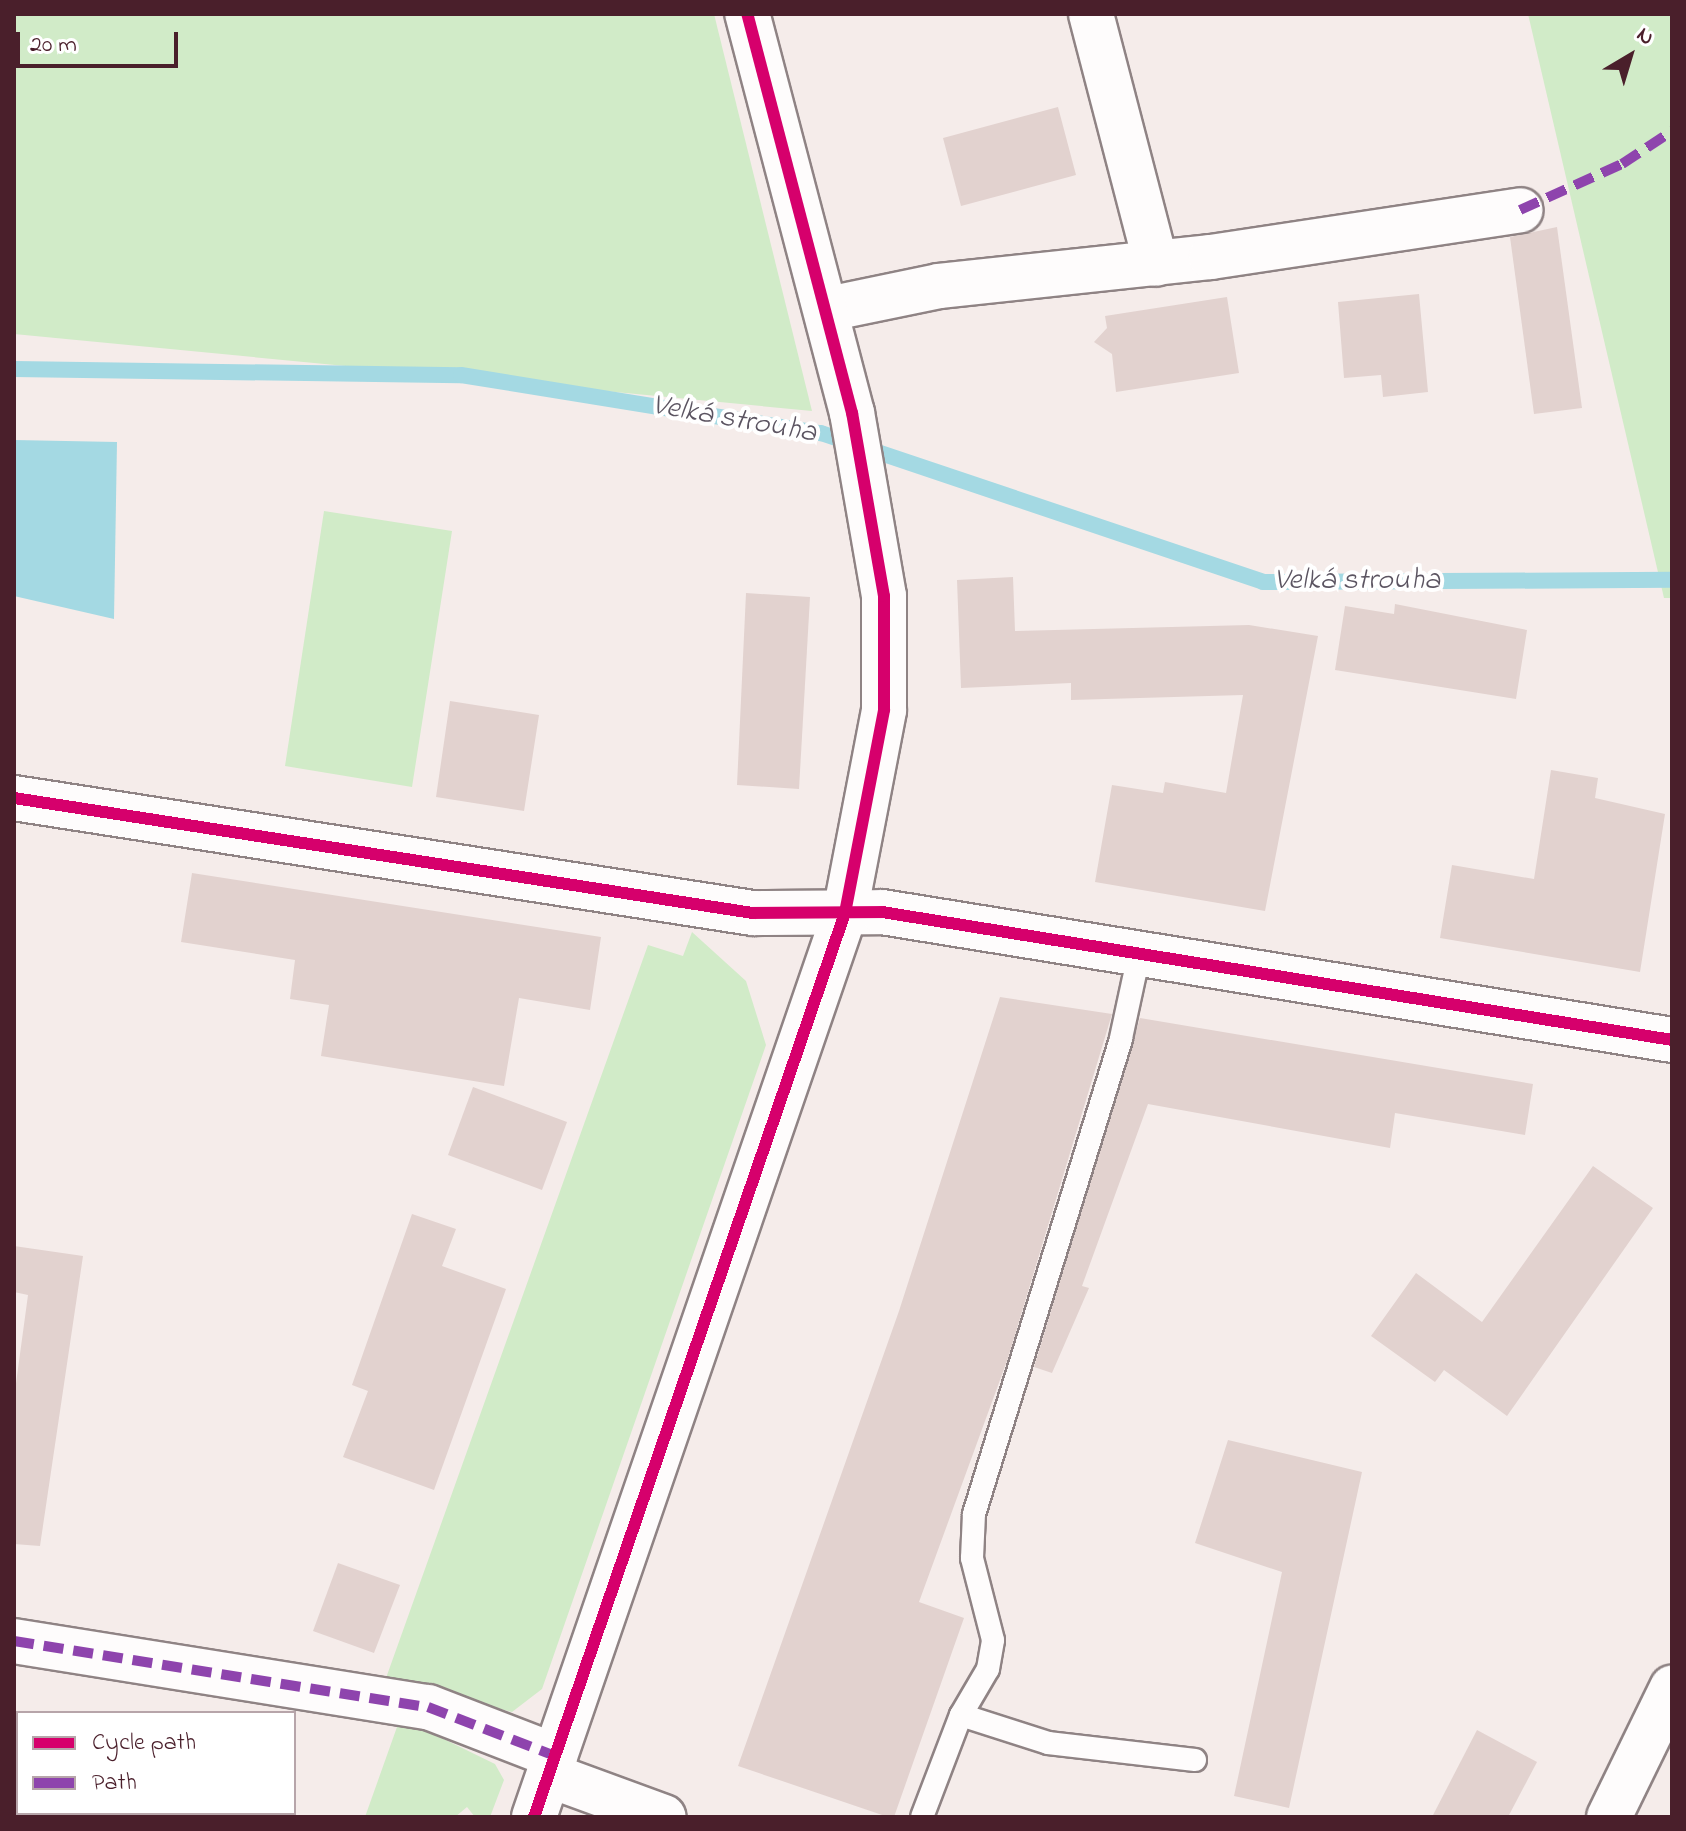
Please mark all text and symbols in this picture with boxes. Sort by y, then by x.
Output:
scale bar [20,16,182,66]
north arrow [1590,16,1670,96]
text: N [1629,20,1660,54]
text: 20 m [30,28,77,63]
water label: Velká strouha [649,388,819,452]
water label: Velká strouha [1274,563,1440,599]
legend [16,1711,296,1815]
text: Cycle path [92,1726,196,1761]
text: Path [92,1766,137,1801]

